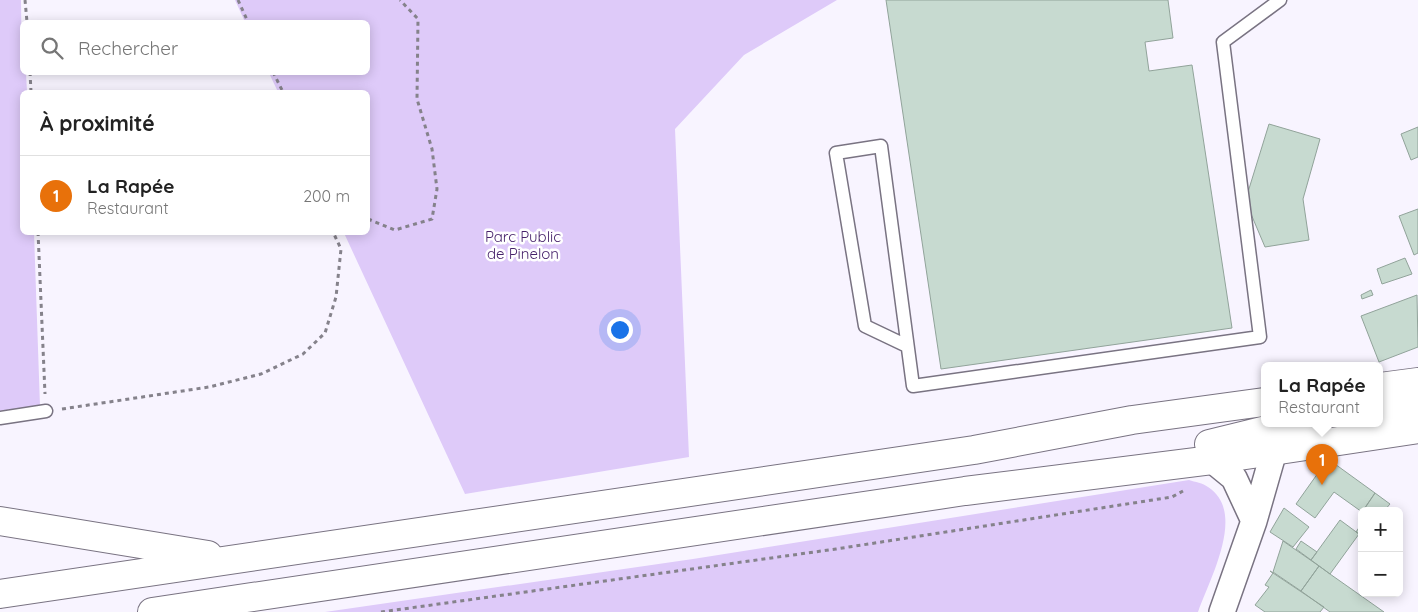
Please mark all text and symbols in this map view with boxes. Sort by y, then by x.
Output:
search box [20,20,370,75]
icon: search [38,34,66,62]
text: Rechercher [78,36,178,60]
text: À proximité [40,110,155,136]
text: La Rapée [87,174,174,198]
text: 1 [53,186,59,206]
text: 200 m [303,186,350,206]
text: Restaurant [87,198,169,218]
park label: Parc Public de Pinelon [485,227,561,263]
your location [607,317,633,343]
popup [1261,362,1383,427]
text: La Rapée [1278,373,1366,397]
text: Restaurant [1278,397,1360,417]
pin: 1 [1306,444,1338,485]
map controls [1358,507,1403,597]
button: + [1358,507,1403,552]
button: − [1358,552,1403,597]

